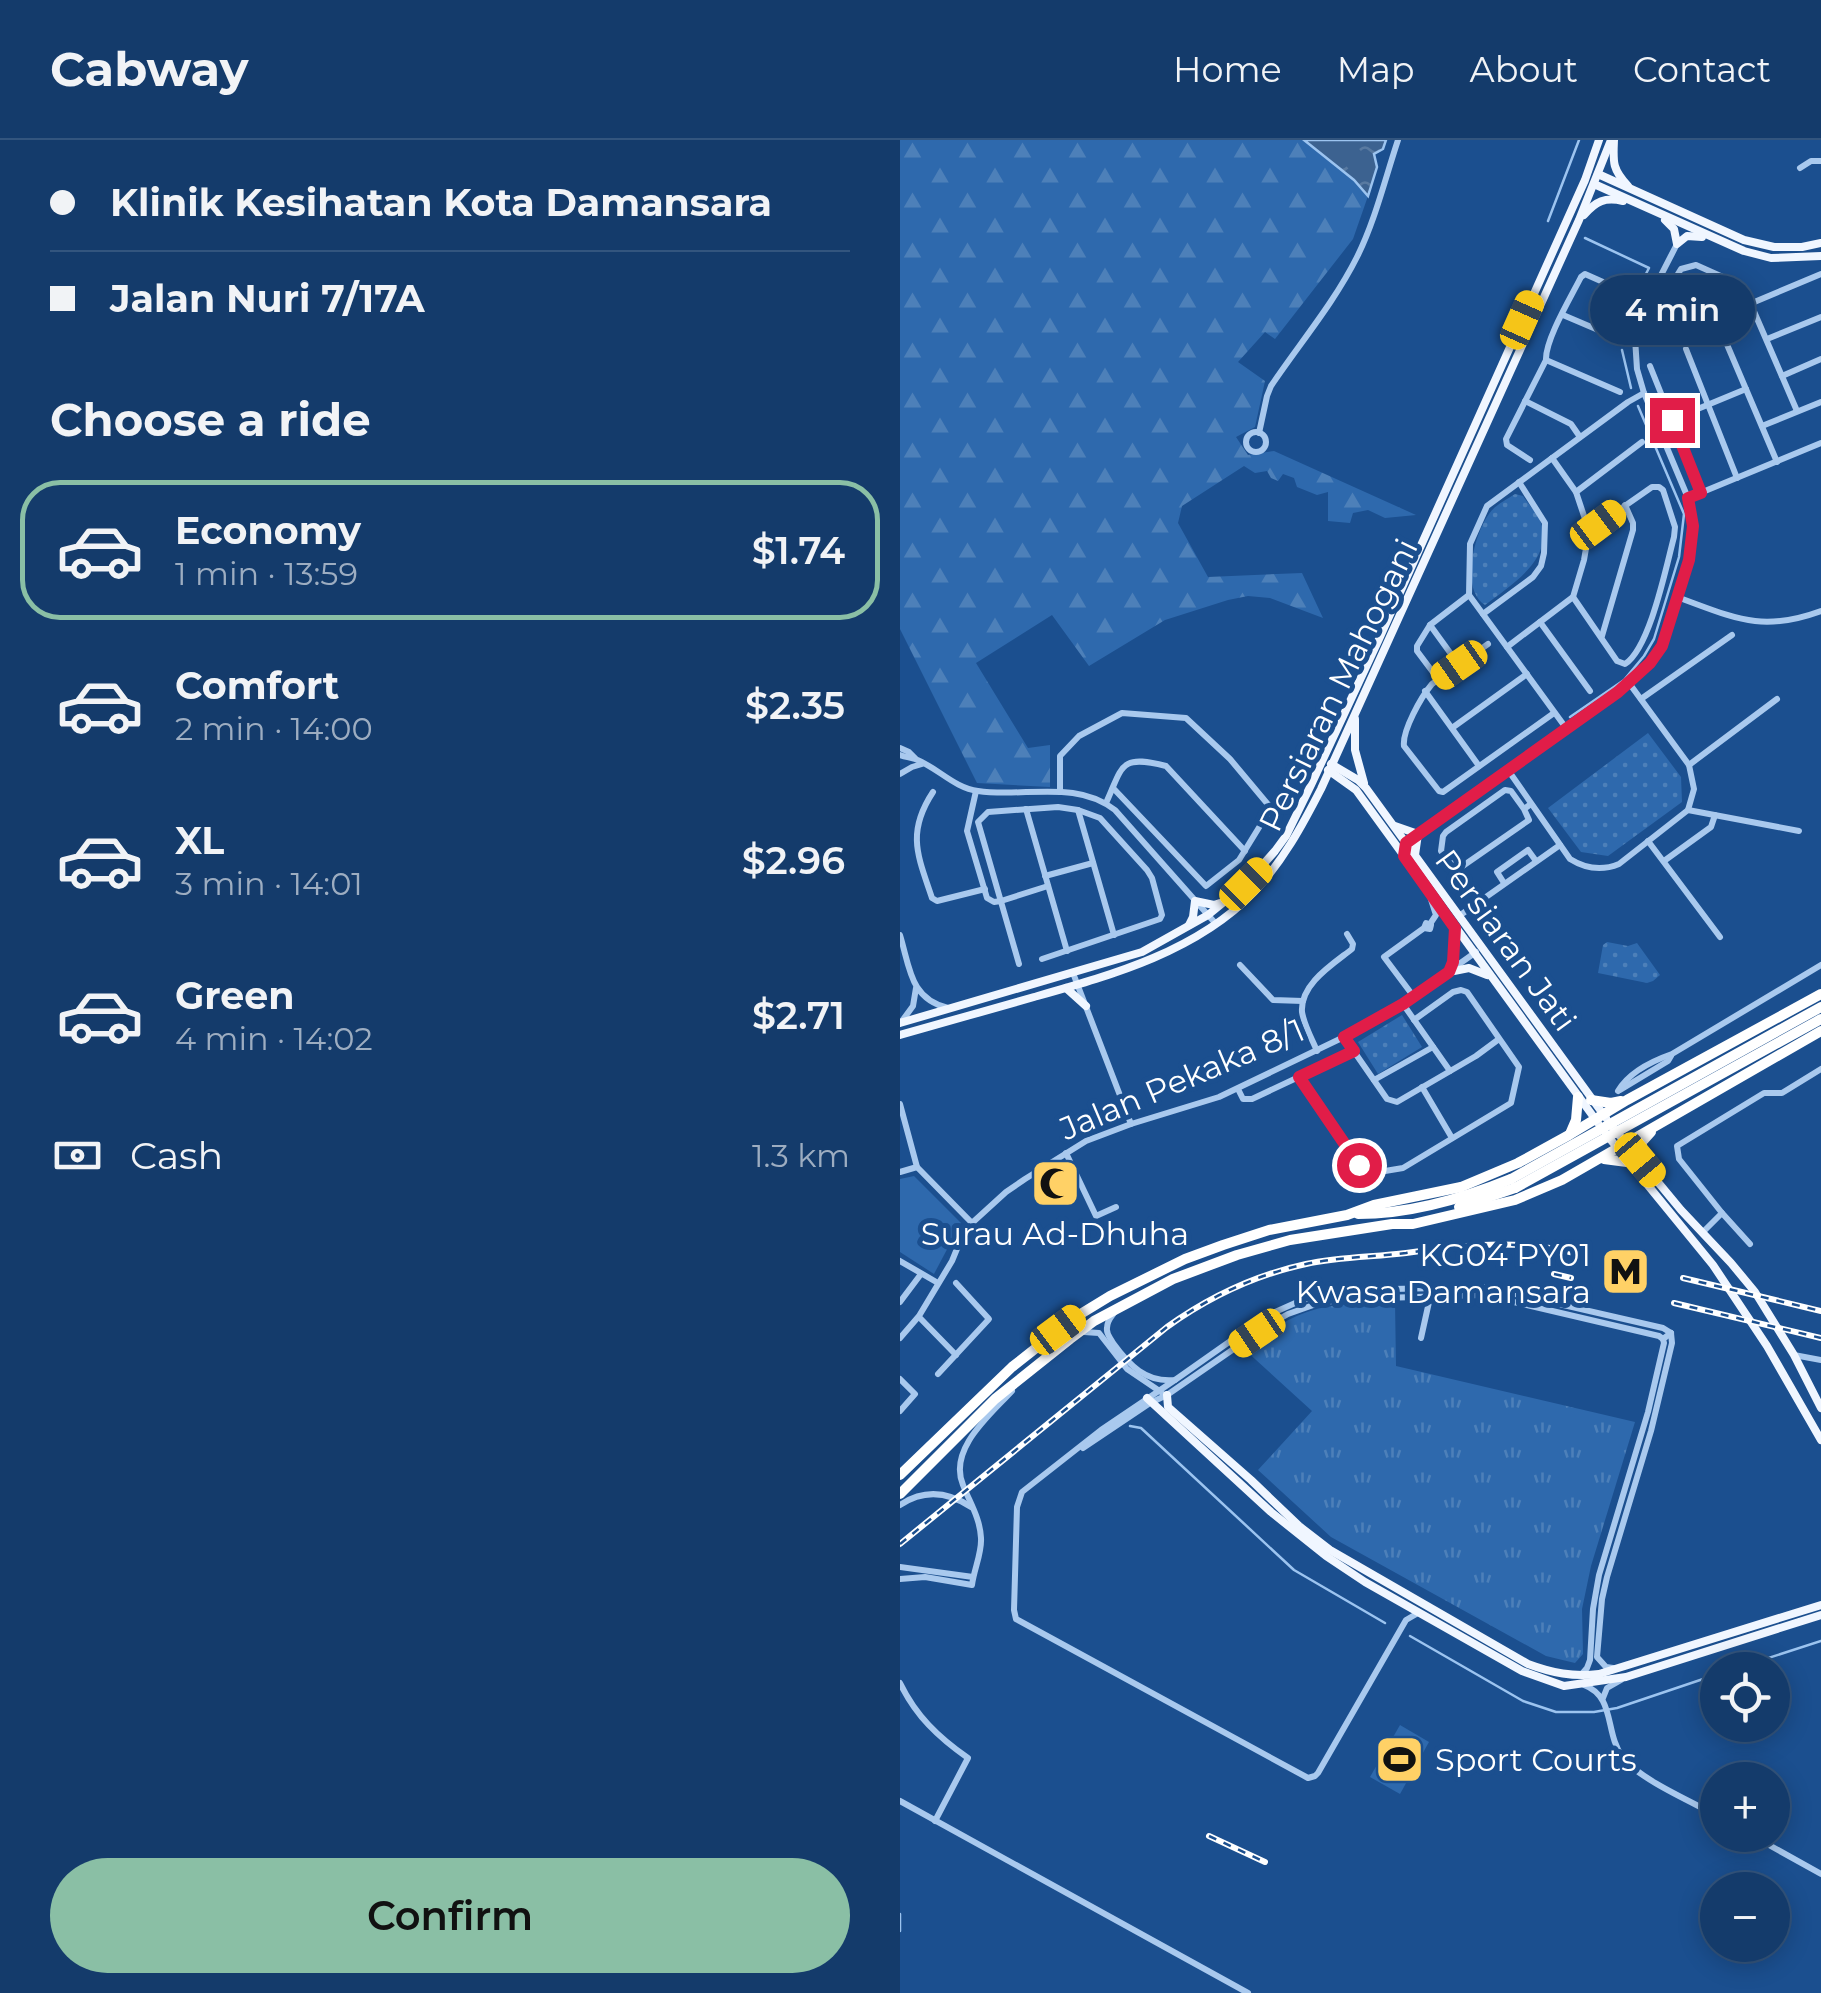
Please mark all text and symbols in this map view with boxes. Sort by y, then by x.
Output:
text: Cabway [50,40,248,98]
text: Home [1173,48,1282,91]
text: Map [1337,48,1415,91]
text: About [1470,48,1578,91]
text: Contact [1633,48,1771,91]
text: Klinik Kesihatan Kota Damansara [110,179,772,226]
text: Jalan Nuri 7/17A [110,275,425,322]
callout: 4 min [1590,275,1754,345]
car [1496,286,1548,354]
text: 4 min [1625,290,1720,329]
text: Choose a ride [50,392,371,447]
route end [1650,398,1695,443]
car [1565,495,1631,555]
icon: car [55,505,145,595]
text: Economy [175,507,361,554]
text: $1.74 [752,527,845,574]
street label: Persiaran Mahogani [1250,532,1426,838]
text: 1 min · 13:59 [175,554,358,593]
car [1426,636,1492,694]
icon: car [55,660,145,750]
text: Comfort [175,662,339,709]
text: $2.35 [745,682,845,729]
text: 2 min · 14:00 [175,709,373,748]
icon: car [55,815,145,905]
text: XL [175,817,224,864]
text: $2.96 [742,837,845,884]
street label: Persiaran Jati [1427,842,1585,1038]
car [1214,852,1278,916]
text: 3 min · 14:01 [175,864,363,903]
icon: car [55,970,145,1060]
text: Green [175,972,295,1019]
text: $2.71 [752,992,845,1039]
street label: Jalan Pekaka 8/1 [1053,1010,1310,1148]
text: 4 min · 14:02 [175,1019,373,1058]
car [1609,1127,1671,1193]
icon: cash [50,1128,105,1183]
text: Cash [130,1132,223,1179]
text: 1.3 km [752,1136,850,1175]
route start [1337,1143,1382,1188]
mosque icon: Surau Ad-Dhuha [1029,1157,1081,1209]
place label: Surau Ad-Dhuha [921,1214,1189,1253]
place label: KG04 PY01 Kwasa Damansara [1295,1235,1591,1311]
metro station icon: KG04 PY01 Kwasa Damansara [1600,1246,1652,1298]
car [1025,1300,1091,1360]
car [1224,1304,1290,1362]
map controls [1700,1652,1790,1962]
button: locate [1700,1652,1790,1742]
sports icon: Sport Courts [1374,1733,1426,1785]
place label: Sport Courts [1435,1740,1637,1779]
button: + [1700,1762,1790,1852]
button: Confirm [50,1858,850,1973]
button: − [1700,1872,1790,1962]

